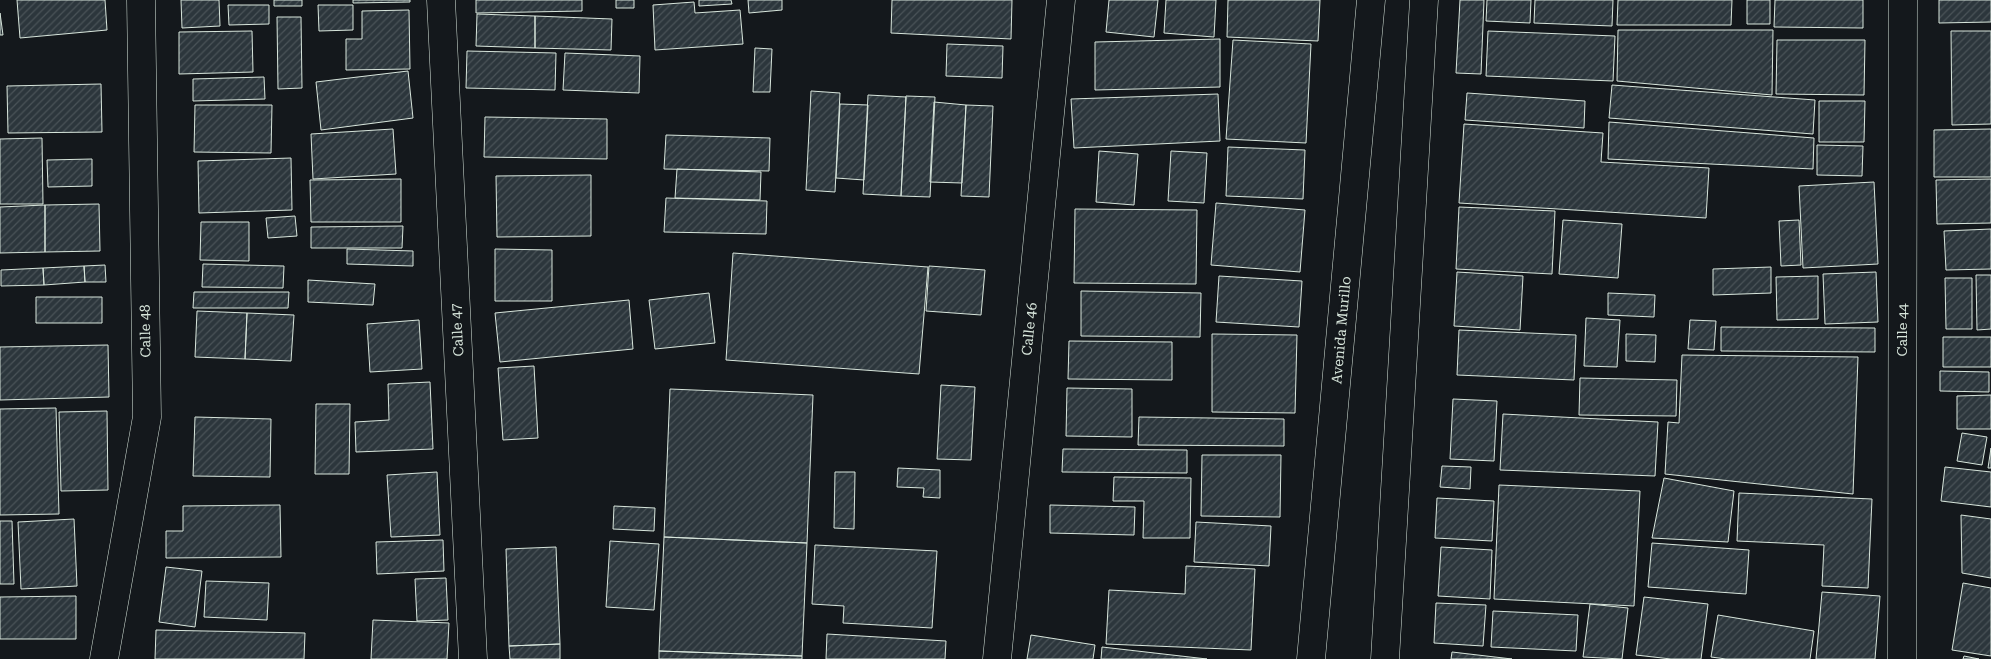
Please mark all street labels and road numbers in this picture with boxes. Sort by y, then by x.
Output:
street label: Avenida Murillo [1328,276,1354,384]
street label: Calle 46 [1018,302,1040,356]
street label: Calle 47 [448,303,466,357]
street label: Calle 44 [1894,303,1910,357]
street label: Calle 48 [137,304,153,358]

